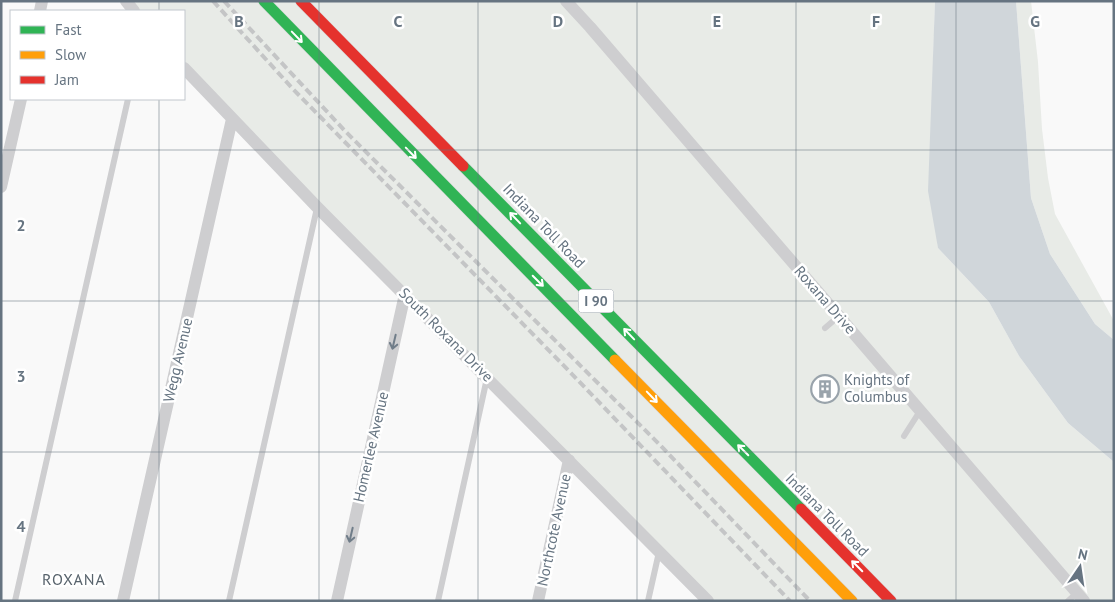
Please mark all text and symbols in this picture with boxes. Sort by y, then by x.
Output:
legend [10,10,185,100]
text: B [234,11,244,31]
text: C [394,11,403,31]
text: D [553,11,563,31]
text: E [713,11,721,31]
text: F [872,11,880,31]
text: G [1030,11,1040,31]
text: Fast [55,20,82,39]
one-way arrow [291,31,303,43]
text: Slow [55,45,86,64]
text: Jam [54,70,79,89]
one-way arrow [405,147,417,159]
street label: Indiana Toll Road [499,179,589,272]
one-way arrow [509,212,521,224]
text: 2 [16,215,26,235]
street label: Roxana Drive [791,262,860,338]
one-way arrow [532,275,544,287]
street label: South Roxana Drive [395,283,498,386]
road number: I 90 [578,290,614,312]
street label: Wegg Avenue [159,316,196,404]
one-way arrow [623,328,635,341]
one-way arrow [389,333,399,349]
text: 3 [16,366,26,386]
place label: Knights of Columbus [844,370,910,406]
building icon: Knights of Columbus [810,374,840,404]
street label: Homerlee Avenue [349,390,392,504]
one-way arrow [646,391,658,403]
one-way arrow [737,444,749,456]
street label: Indiana Toll Road [782,469,873,560]
street label: Northcote Avenue [532,472,575,588]
text: 4 [16,516,26,536]
one-way arrow [346,526,355,542]
north arrow [1055,542,1105,592]
text: N [1076,545,1089,564]
one-way arrow [851,560,863,572]
district label: ROXANA [42,569,106,589]

